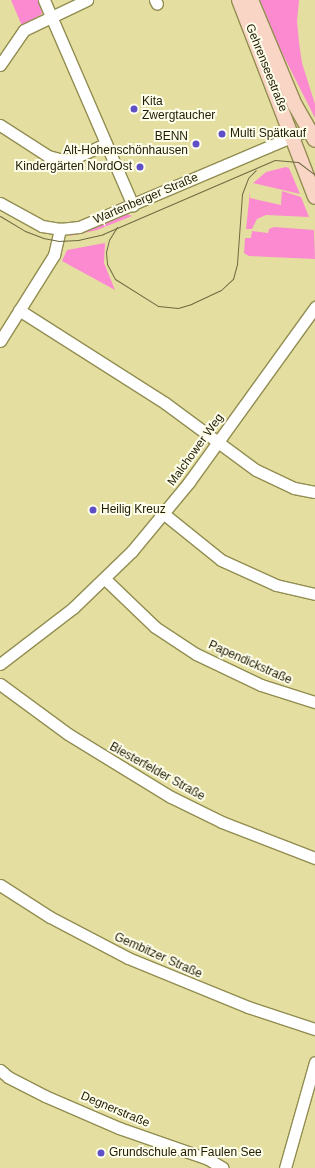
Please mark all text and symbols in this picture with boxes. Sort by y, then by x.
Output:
street label: Gehrenseestraße [242,22,290,114]
place label: Kita Zwergtaucher [142,95,215,123]
marker: Kita Zwergtaucher [129,104,139,114]
place label: Multi Spätkauf [230,127,306,141]
marker: Multi Spätkauf [217,129,227,139]
place label: BENN Alt-Hohenschönhausen [63,130,188,158]
marker: BENN Alt-Hohenschönhausen [191,139,201,149]
place label: Kindergärten NordOst [15,160,132,174]
marker: Kindergärten NordOst [135,162,145,172]
street label: Wartenberger Straße [92,170,200,228]
street label: Malchower Weg [165,411,227,489]
place label: Heilig Kreuz [101,503,166,517]
marker: Heilig Kreuz [88,505,98,515]
street label: Papendickstraße [206,638,294,688]
street label: Biesterfelder Straße [107,740,207,804]
street label: Gembitzer Straße [112,930,204,982]
street label: Degnerstraße [78,1089,152,1131]
place label: Grundschule am Faulen See [109,1146,262,1160]
marker: Grundschule am Faulen See [96,1148,106,1158]

